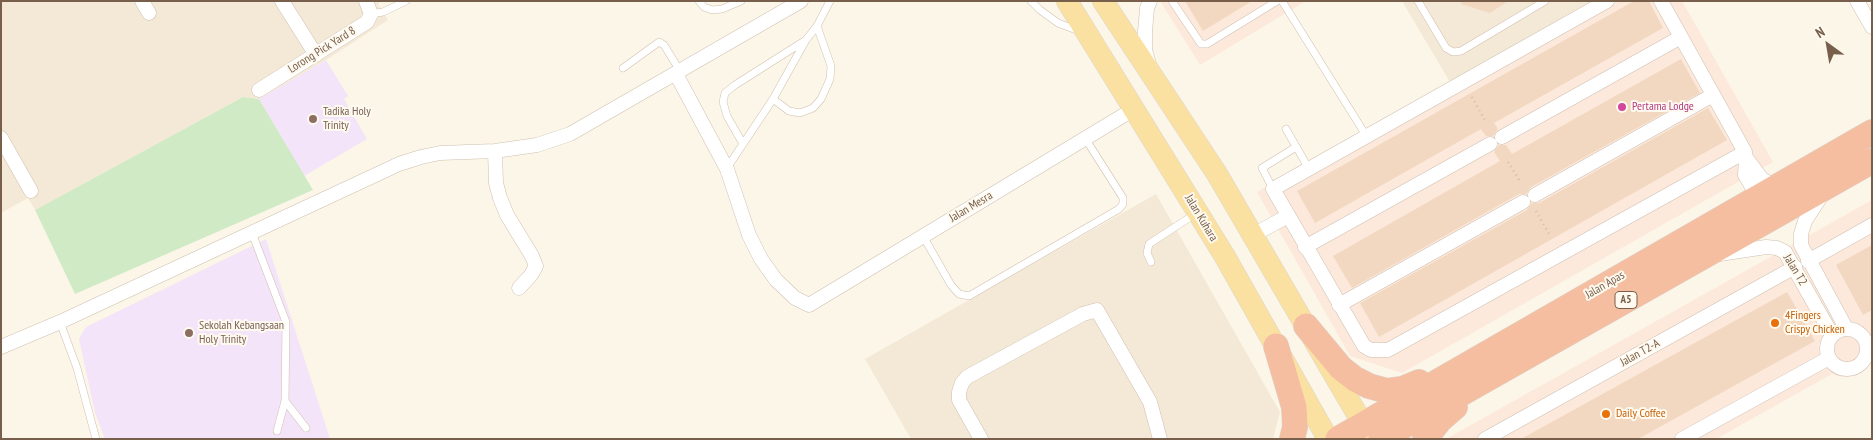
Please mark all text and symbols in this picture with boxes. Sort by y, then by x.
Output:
north arrow [1803,20,1853,70]
text: N [1812,23,1828,42]
street label: Lorong Pick Yard 8 [286,24,358,76]
place label: Pertama Lodge [1632,100,1694,114]
marker: Pertama Lodge [1616,101,1628,113]
place label: Tadika Holy Trinity [323,105,371,133]
marker: Tadika Holy Trinity [307,113,319,125]
street label: Jalan Mesra [947,189,995,225]
street label: Jalan Kuhara [1181,192,1221,244]
street label: Jalan T2 [1780,252,1810,288]
street label: Jalan Apas [1583,268,1627,302]
road number: A5 [1615,292,1637,308]
place label: 4Fingers Crispy Chicken [1785,309,1845,337]
marker: 4Fingers Crispy Chicken [1769,317,1781,329]
place label: Sekolah Kebangsaan Holy Trinity [199,319,284,347]
marker: Sekolah Kebangsaan Holy Trinity [183,327,195,339]
street label: Jalan T2-A [1618,336,1662,370]
place label: Daily Coffee [1616,407,1666,421]
marker: Daily Coffee [1600,408,1612,420]

